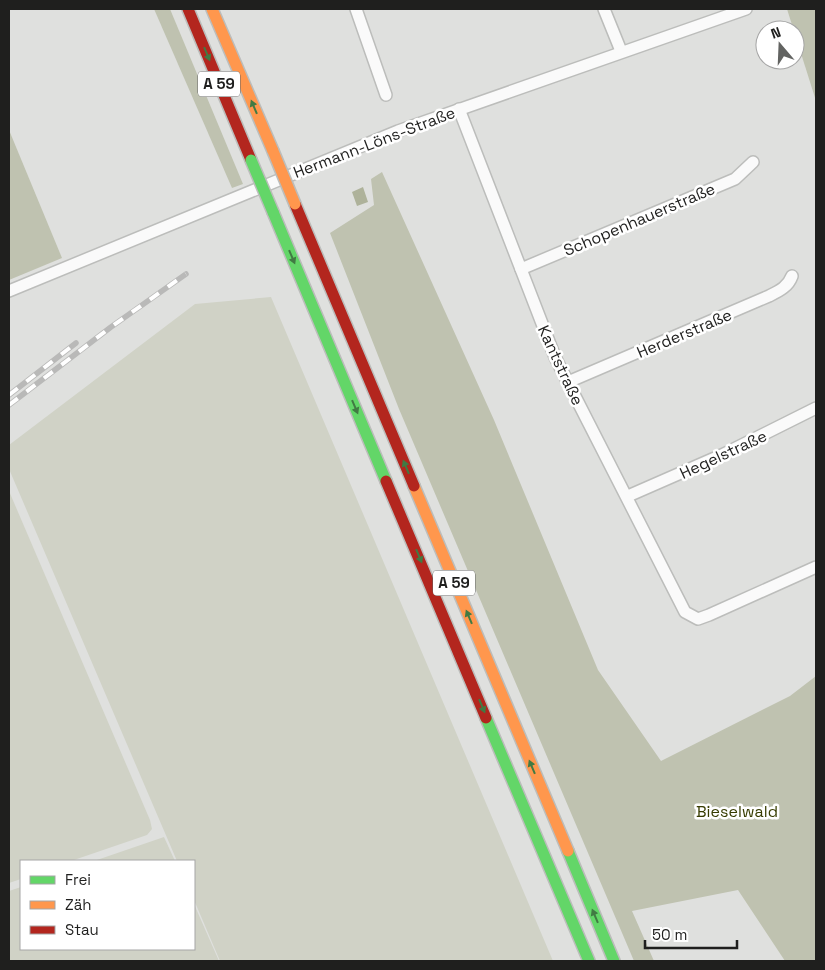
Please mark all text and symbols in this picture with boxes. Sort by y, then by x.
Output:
north arrow [755,20,805,70]
text: N [768,23,783,43]
one-way arrow [203,47,211,61]
road number: A 59 [198,72,240,96]
one-way arrow [249,100,257,114]
street label: Hermann-Löns-Straße [290,102,458,183]
street label: Schopenhauerstraße [560,178,718,261]
one-way arrow [289,250,297,264]
street label: Herderstraße [633,304,735,363]
street label: Kantstraße [533,322,588,409]
one-way arrow [352,400,360,414]
street label: Hegelstraße [676,425,770,484]
one-way arrow [401,460,409,474]
one-way arrow [415,549,423,563]
road number: A 59 [433,570,475,596]
one-way arrow [464,610,472,624]
one-way arrow [478,699,486,713]
one-way arrow [528,759,536,774]
park label: Bieselwald [696,801,778,822]
legend [20,860,195,950]
text: Frei [65,870,91,889]
text: Zäh [65,895,91,914]
one-way arrow [591,909,599,923]
scale bar [645,918,738,950]
text: Stau [65,920,99,939]
text: 50 m [652,925,687,944]

